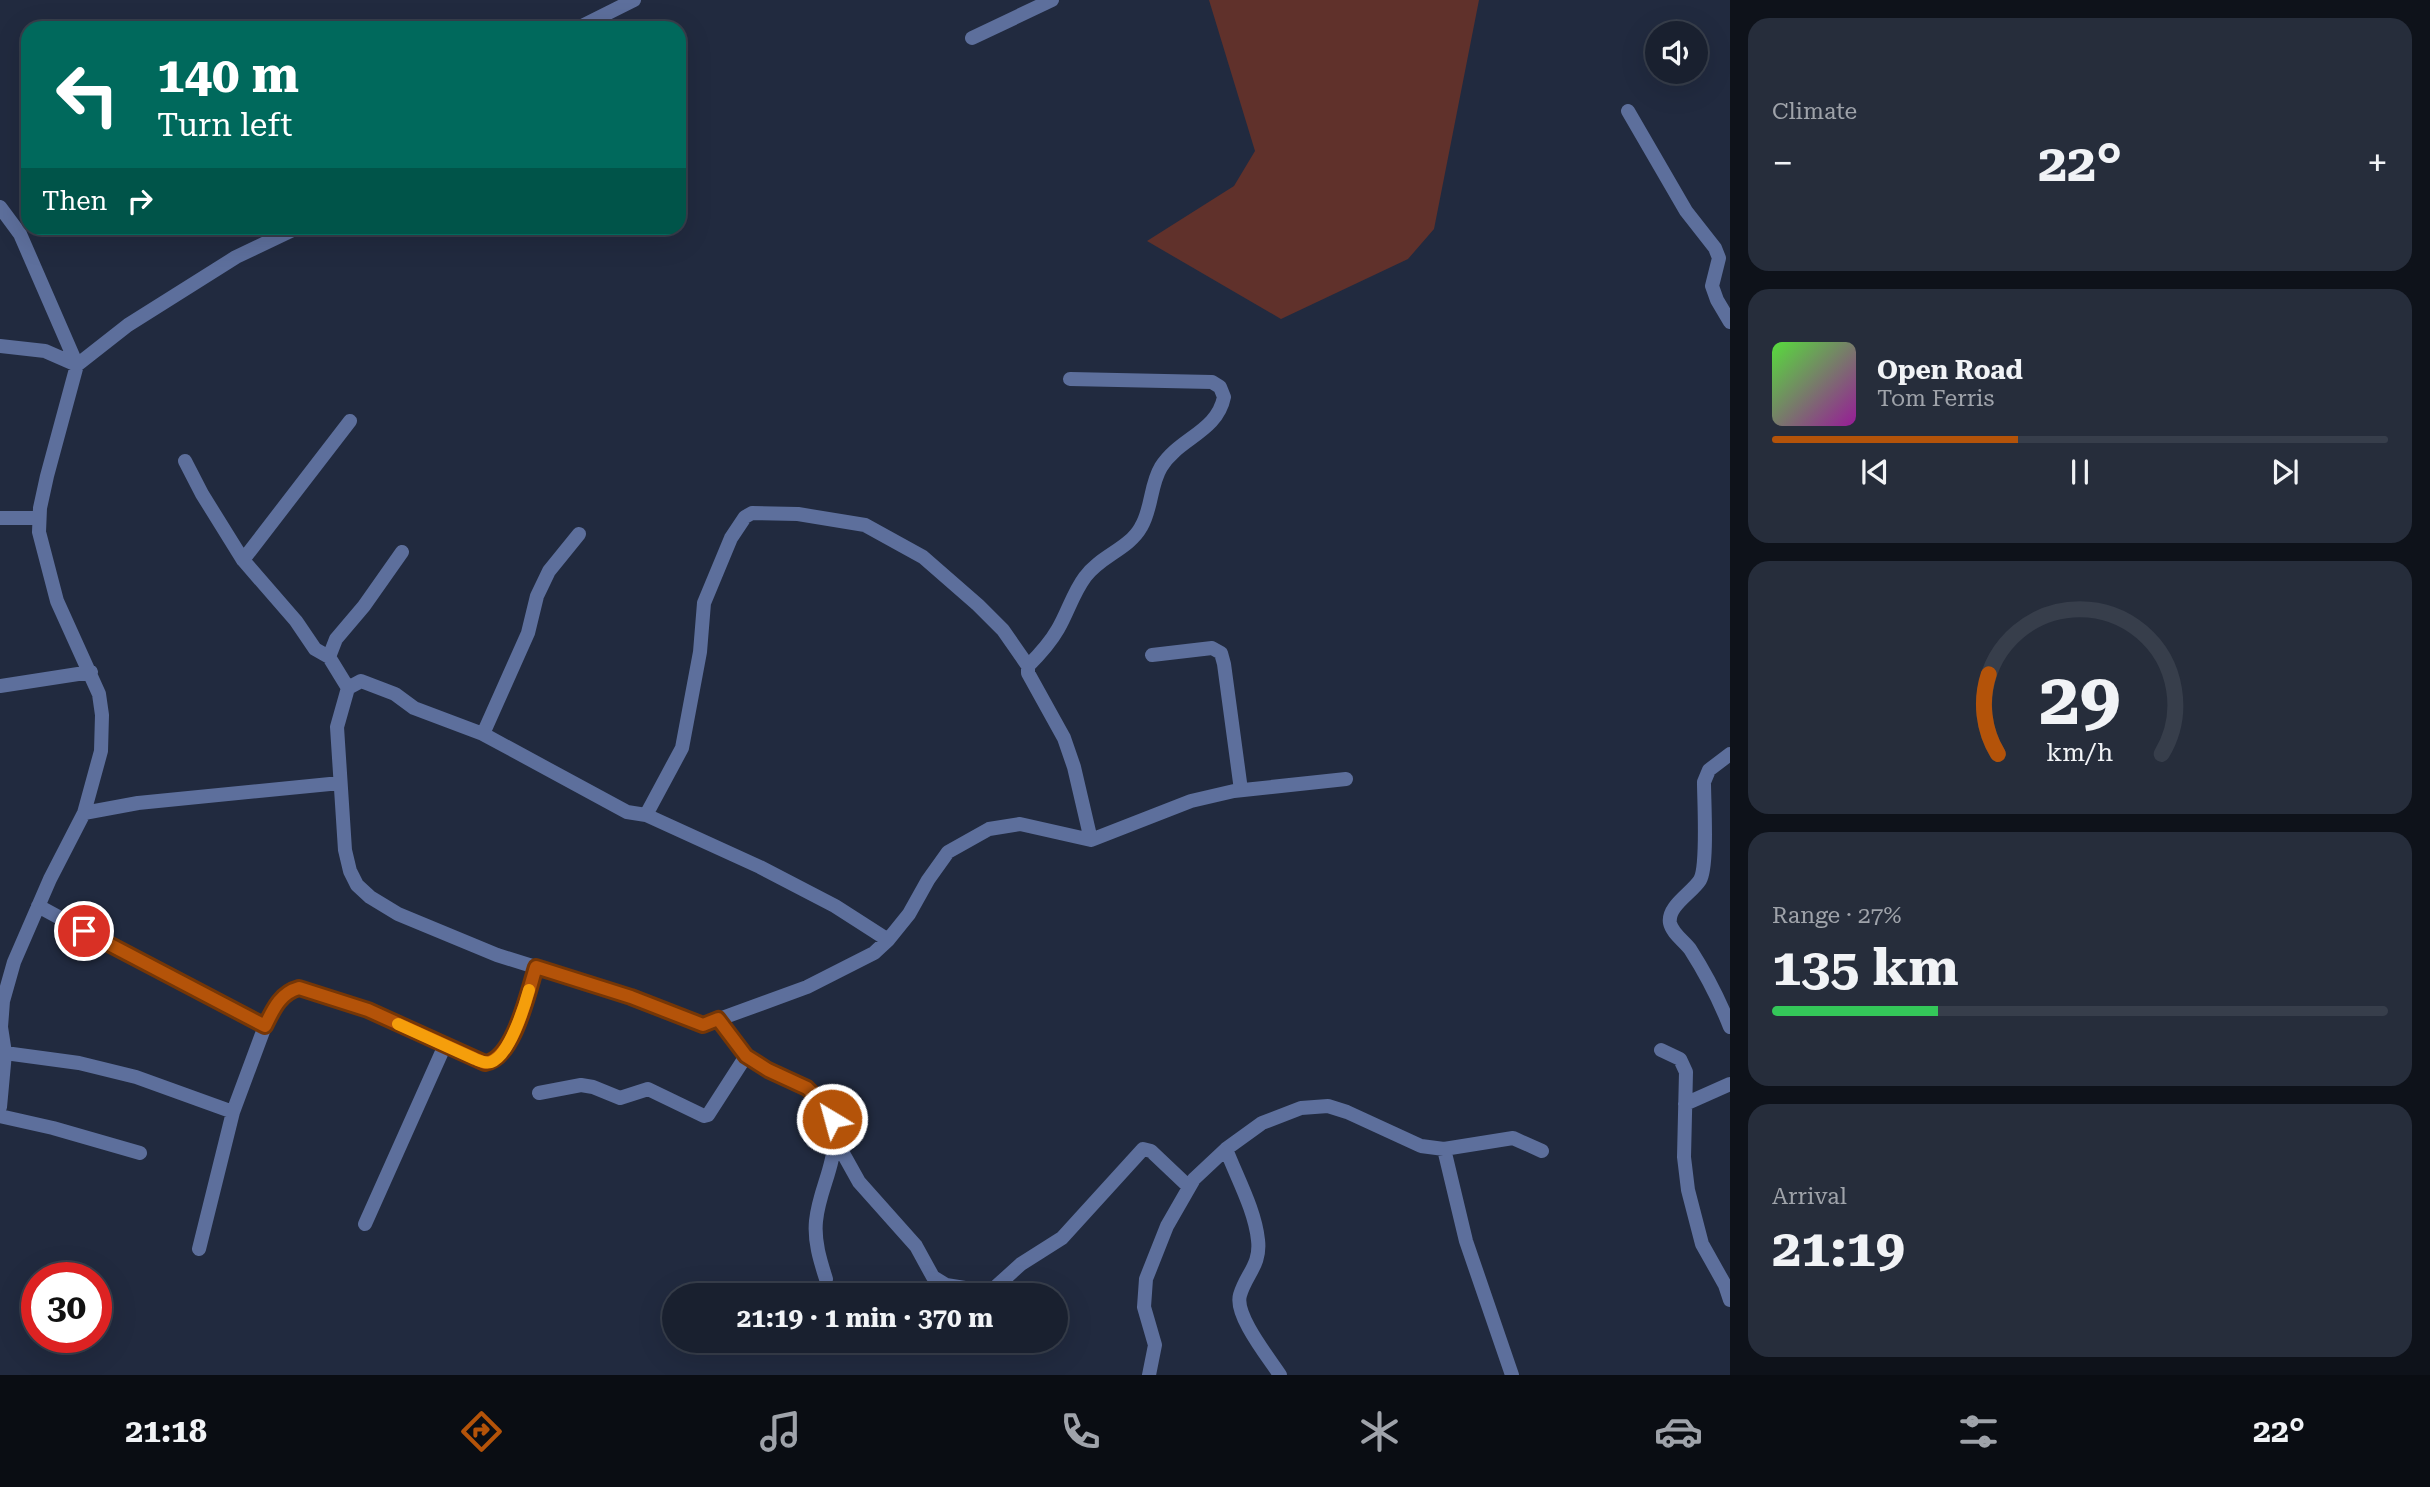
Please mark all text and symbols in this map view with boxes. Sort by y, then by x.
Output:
map controls [1645,21,1708,84]
button: sound [1645,21,1708,84]
text: 140 m [157,47,299,104]
icon: left [42,49,133,140]
text: Climate [1772,98,1857,125]
text: Turn left [157,106,292,144]
text: 22° [2038,133,2122,194]
text: − [1772,141,1793,185]
text: + [2367,141,2388,185]
icon: right [121,182,159,220]
text: Then [42,186,107,216]
text: Open Road [1877,355,2023,385]
text: Tom Ferris [1877,385,1994,412]
icon: previous [1856,453,1894,491]
icon: pause [2061,453,2099,491]
icon: next [2266,453,2304,491]
text: 29 [2039,657,2121,742]
text: km/h [2047,737,2113,766]
pin [54,901,114,961]
text: Range · 27% [1772,902,1901,929]
icon: arrive [65,912,103,950]
text: 135 km [1772,937,1959,998]
position arrow [795,1082,869,1156]
text: Arrival [1772,1183,1847,1210]
text: 21:19 [1772,1218,1905,1279]
speed limit sign: 30 [21,1262,112,1353]
text: 21:19 · 1 min · 370 m [737,1303,993,1333]
icon: directions [457,1407,506,1456]
icon: music [756,1407,805,1456]
icon: phone [1056,1407,1105,1456]
icon: climate [1355,1407,1404,1456]
icon: car [1654,1407,1703,1456]
icon: filters [1954,1407,2003,1456]
text: 21:18 [125,1412,207,1450]
text: 22° [2253,1412,2305,1450]

